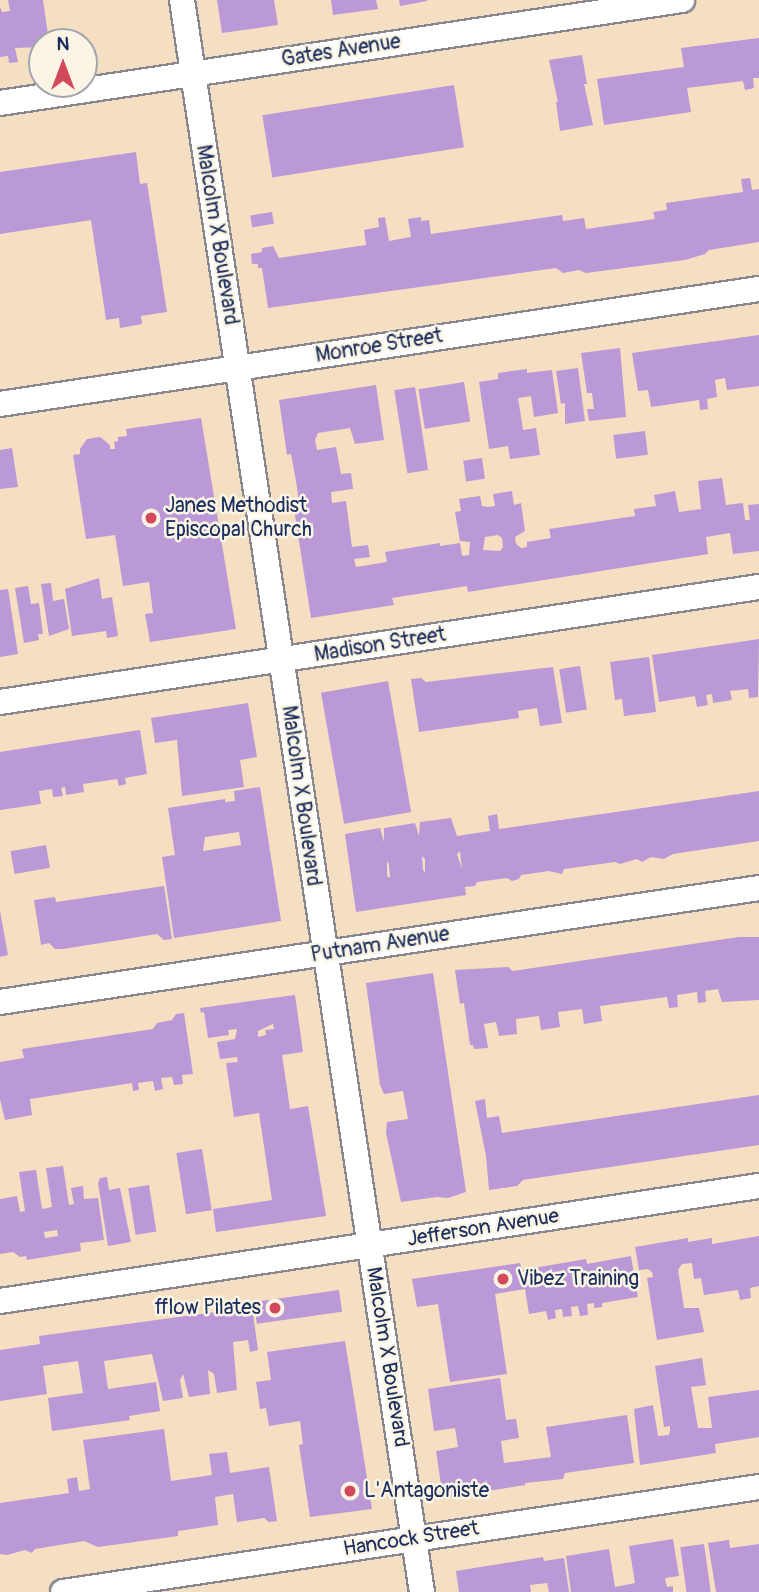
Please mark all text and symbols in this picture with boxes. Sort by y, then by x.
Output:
north arrow [28,28,98,98]
street label: Gates Avenue [280,29,402,73]
text: N [57,32,69,56]
street label: Malcolm X Boulevard [190,143,244,327]
street label: Monroe Street [314,324,444,368]
place label: Janes Methodist Episcopal Church [165,493,312,543]
marker: Janes Methodist Episcopal Church [143,510,159,526]
street label: Madison Street [312,622,448,668]
street label: Malcolm X Boulevard [276,704,326,888]
street label: Putnam Avenue [309,922,451,968]
street label: Jefferson Avenue [405,1204,561,1252]
street label: Malcolm X Boulevard [360,1265,414,1449]
place label: Vibez Training [517,1266,639,1292]
marker: Vibez Training [495,1271,511,1287]
place label: fflow Pilates [155,1295,261,1321]
marker: fflow Pilates [267,1300,283,1316]
place label: L'Antagoniste [364,1478,489,1504]
marker: L'Antagoniste [342,1483,358,1499]
street label: Hancock Street [341,1516,481,1562]

